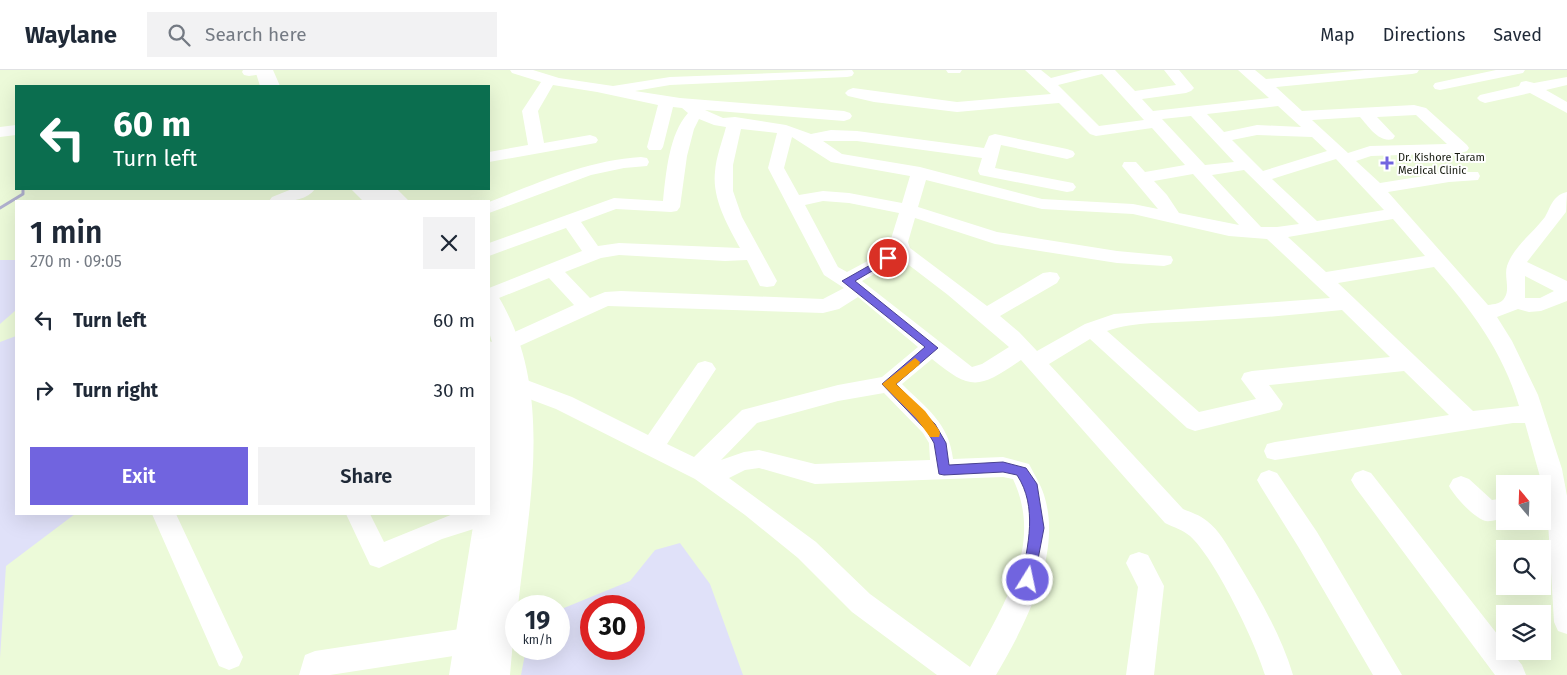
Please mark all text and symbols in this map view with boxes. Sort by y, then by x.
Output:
search box [147,12,497,57]
text: Waylane [25,21,117,49]
icon: search [165,21,193,49]
text: Search here [205,23,307,46]
text: Map [1320,24,1355,46]
text: Directions [1383,24,1465,46]
text: Saved [1493,24,1542,46]
text: 60 m [113,103,191,145]
icon: left [30,105,95,170]
text: Turn left [113,145,197,172]
place label: Dr. Kishore Taram Medical Clinic [1398,151,1485,177]
marker: Dr. Kishore Taram Medical Clinic [1380,156,1394,170]
text: 1 min [30,215,102,251]
button: close [423,217,475,269]
pin [867,237,909,279]
icon: arrive [874,244,902,272]
text: 270 m · 09:05 [30,252,122,271]
icon: left [30,306,58,334]
text: Turn left [73,309,147,332]
text: 60 m [433,309,475,332]
icon: right [30,376,58,404]
text: Turn right [73,379,158,402]
text: 30 m [434,379,475,402]
button: Exit [30,447,248,505]
button: Share [258,447,475,505]
north arrow [1496,475,1551,530]
map controls [1496,475,1551,660]
button: search [1496,540,1551,595]
position arrow [1001,553,1053,605]
speed limit sign: 30 [580,595,645,660]
button: layers [1496,605,1551,660]
text: 19 [525,606,550,636]
text: km/h [523,633,552,647]

